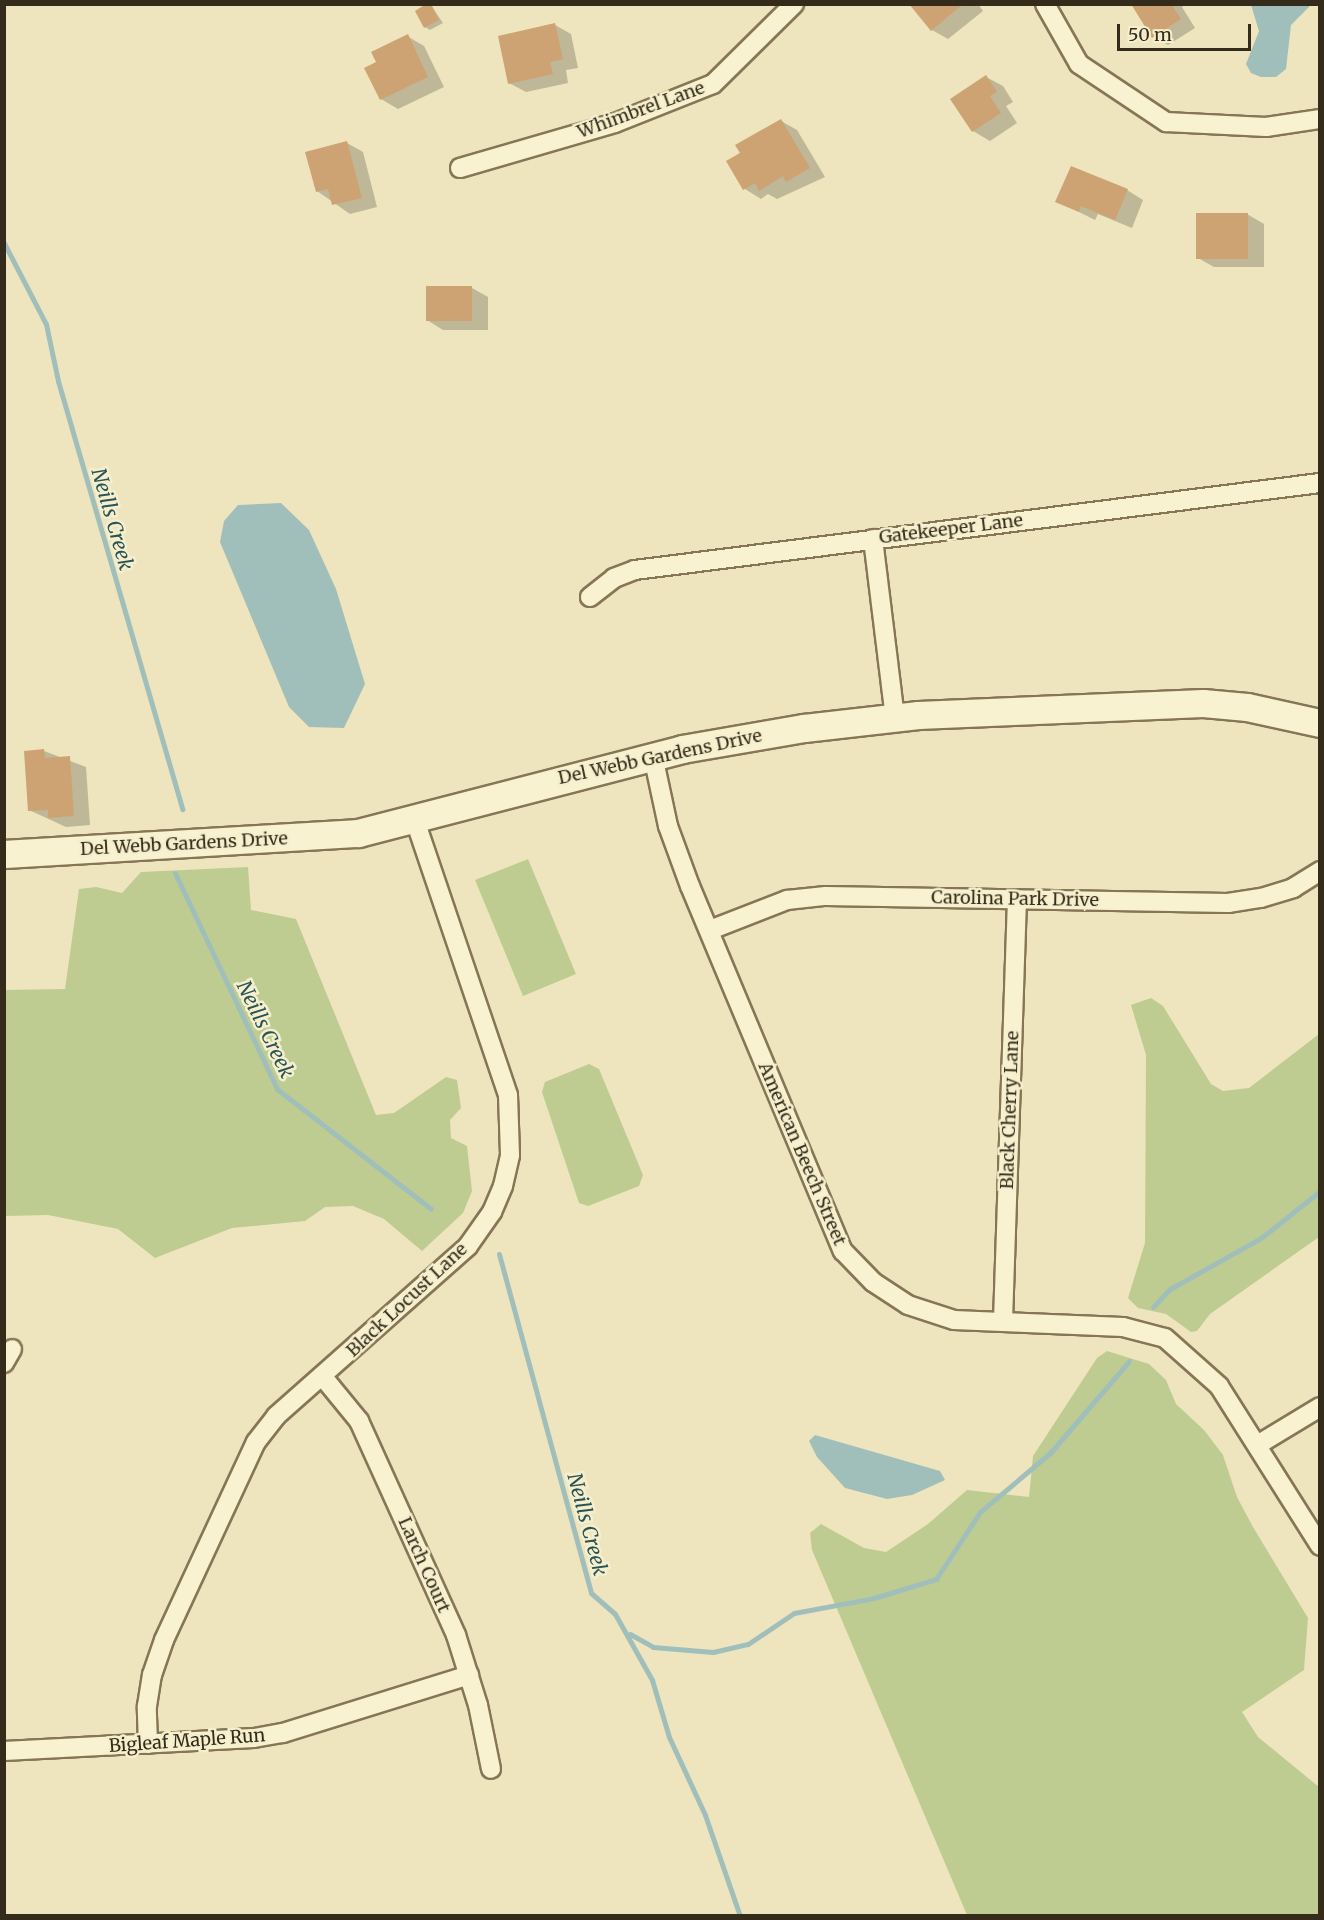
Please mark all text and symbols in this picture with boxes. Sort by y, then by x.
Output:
scale bar [1120,12,1254,50]
text: 50 m [1128,23,1172,46]
street label: Whimbrel Lane [574,77,708,143]
water label: Neills Creek [87,465,139,573]
street label: Gatekeeper Lane [878,509,1024,549]
street label: Del Webb Gardens Drive [556,725,764,789]
street label: Del Webb Gardens Drive [80,828,288,860]
street label: Carolina Park Drive [931,887,1099,911]
water label: Neills Creek [232,977,300,1081]
street label: Black Cherry Lane [996,1030,1024,1190]
street label: American Beech Street [754,1059,850,1249]
street label: Black Locust Lane [342,1238,472,1362]
water label: Neills Creek [563,1470,613,1578]
street label: Larch Court [393,1514,455,1616]
street label: Bigleaf Maple Run [108,1725,266,1757]

